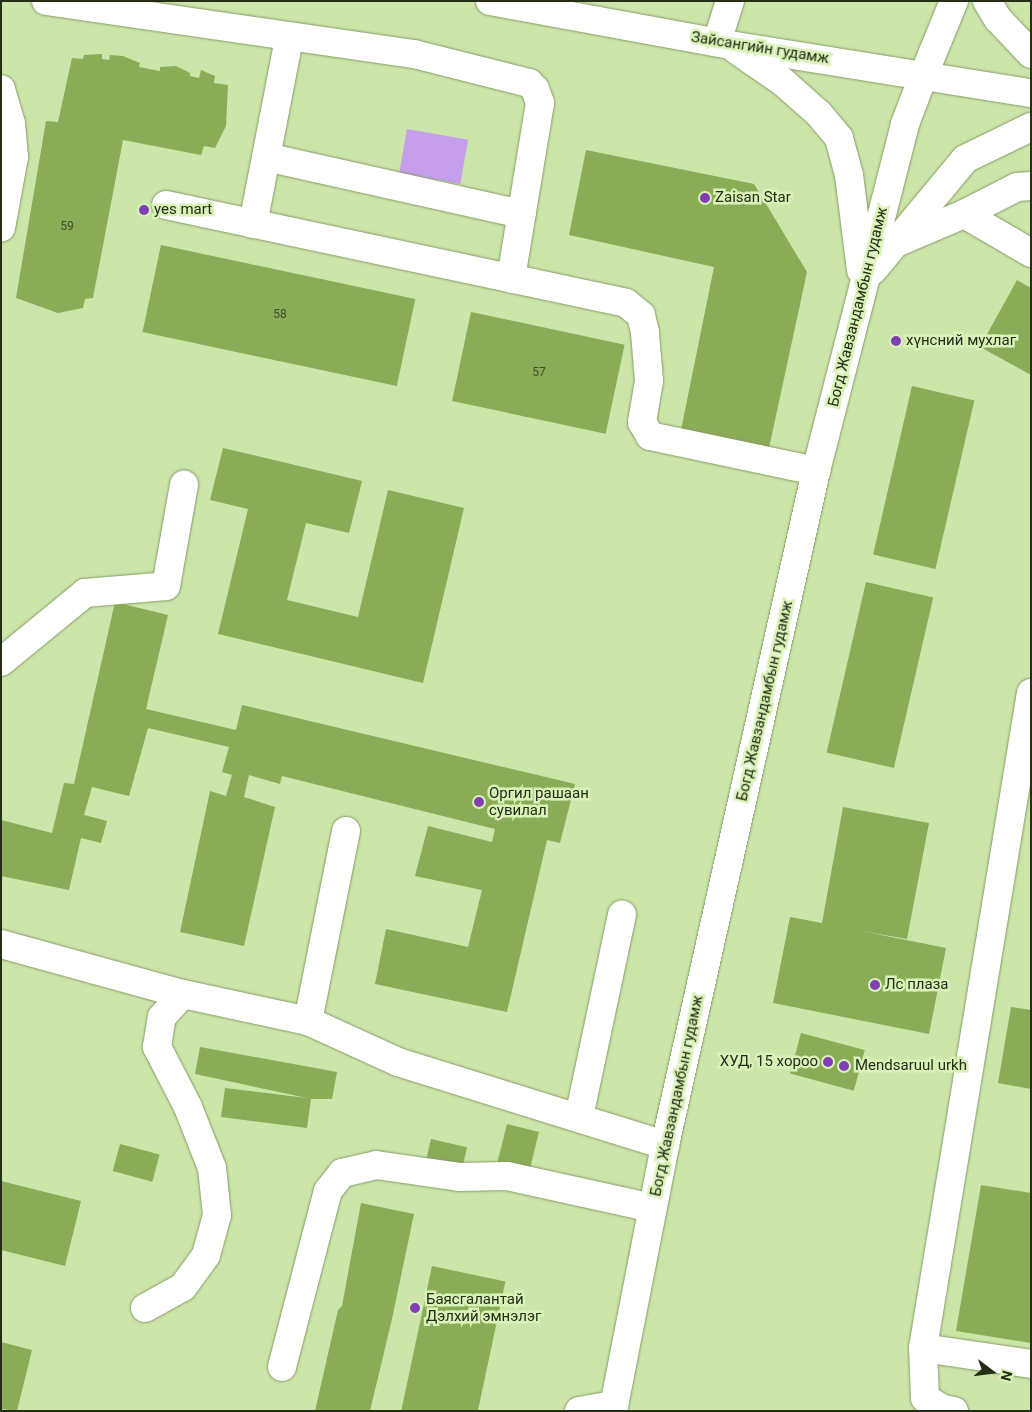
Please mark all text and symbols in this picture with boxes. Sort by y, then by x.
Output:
street label: Зайсангийн гудамж [690,28,830,68]
place label: Zaisan Star [715,189,791,207]
marker: Zaisan Star [699,192,711,204]
place label: yes mart [154,201,212,219]
marker: yes mart [138,204,150,216]
street label: Богд Жавзандамбын гудамж [824,205,892,409]
house number: 59 [60,220,74,234]
house number: 58 [273,308,287,322]
place label: хүнсний мухлаг [906,332,1016,350]
marker: хүнсний мухлаг [890,335,902,347]
house number: 57 [532,366,546,380]
street label: Богд Жавзандамбын гудамж [733,599,797,803]
place label: Оргил рашаан сувилал [489,784,589,819]
marker: Оргил рашаан сувилал [473,796,485,808]
place label: Лс плаза [885,976,948,994]
marker: Лс плаза [869,979,881,991]
street label: Богд Жавзандамбын гудамж [647,994,707,1198]
place label: ХУД, 15 хороо [720,1053,818,1071]
marker: ХУД, 15 хороо [822,1056,834,1068]
place label: Mendsaruul urkh [855,1057,967,1075]
marker: Mendsaruul urkh [837,1059,851,1073]
place label: Баясгалантай Дэлхий эмнэлэг [426,1290,541,1325]
marker: Баясгалантай Дэлхий эмнэлэг [408,1301,422,1315]
north arrow [967,1347,1017,1397]
text: N [997,1369,1015,1383]

